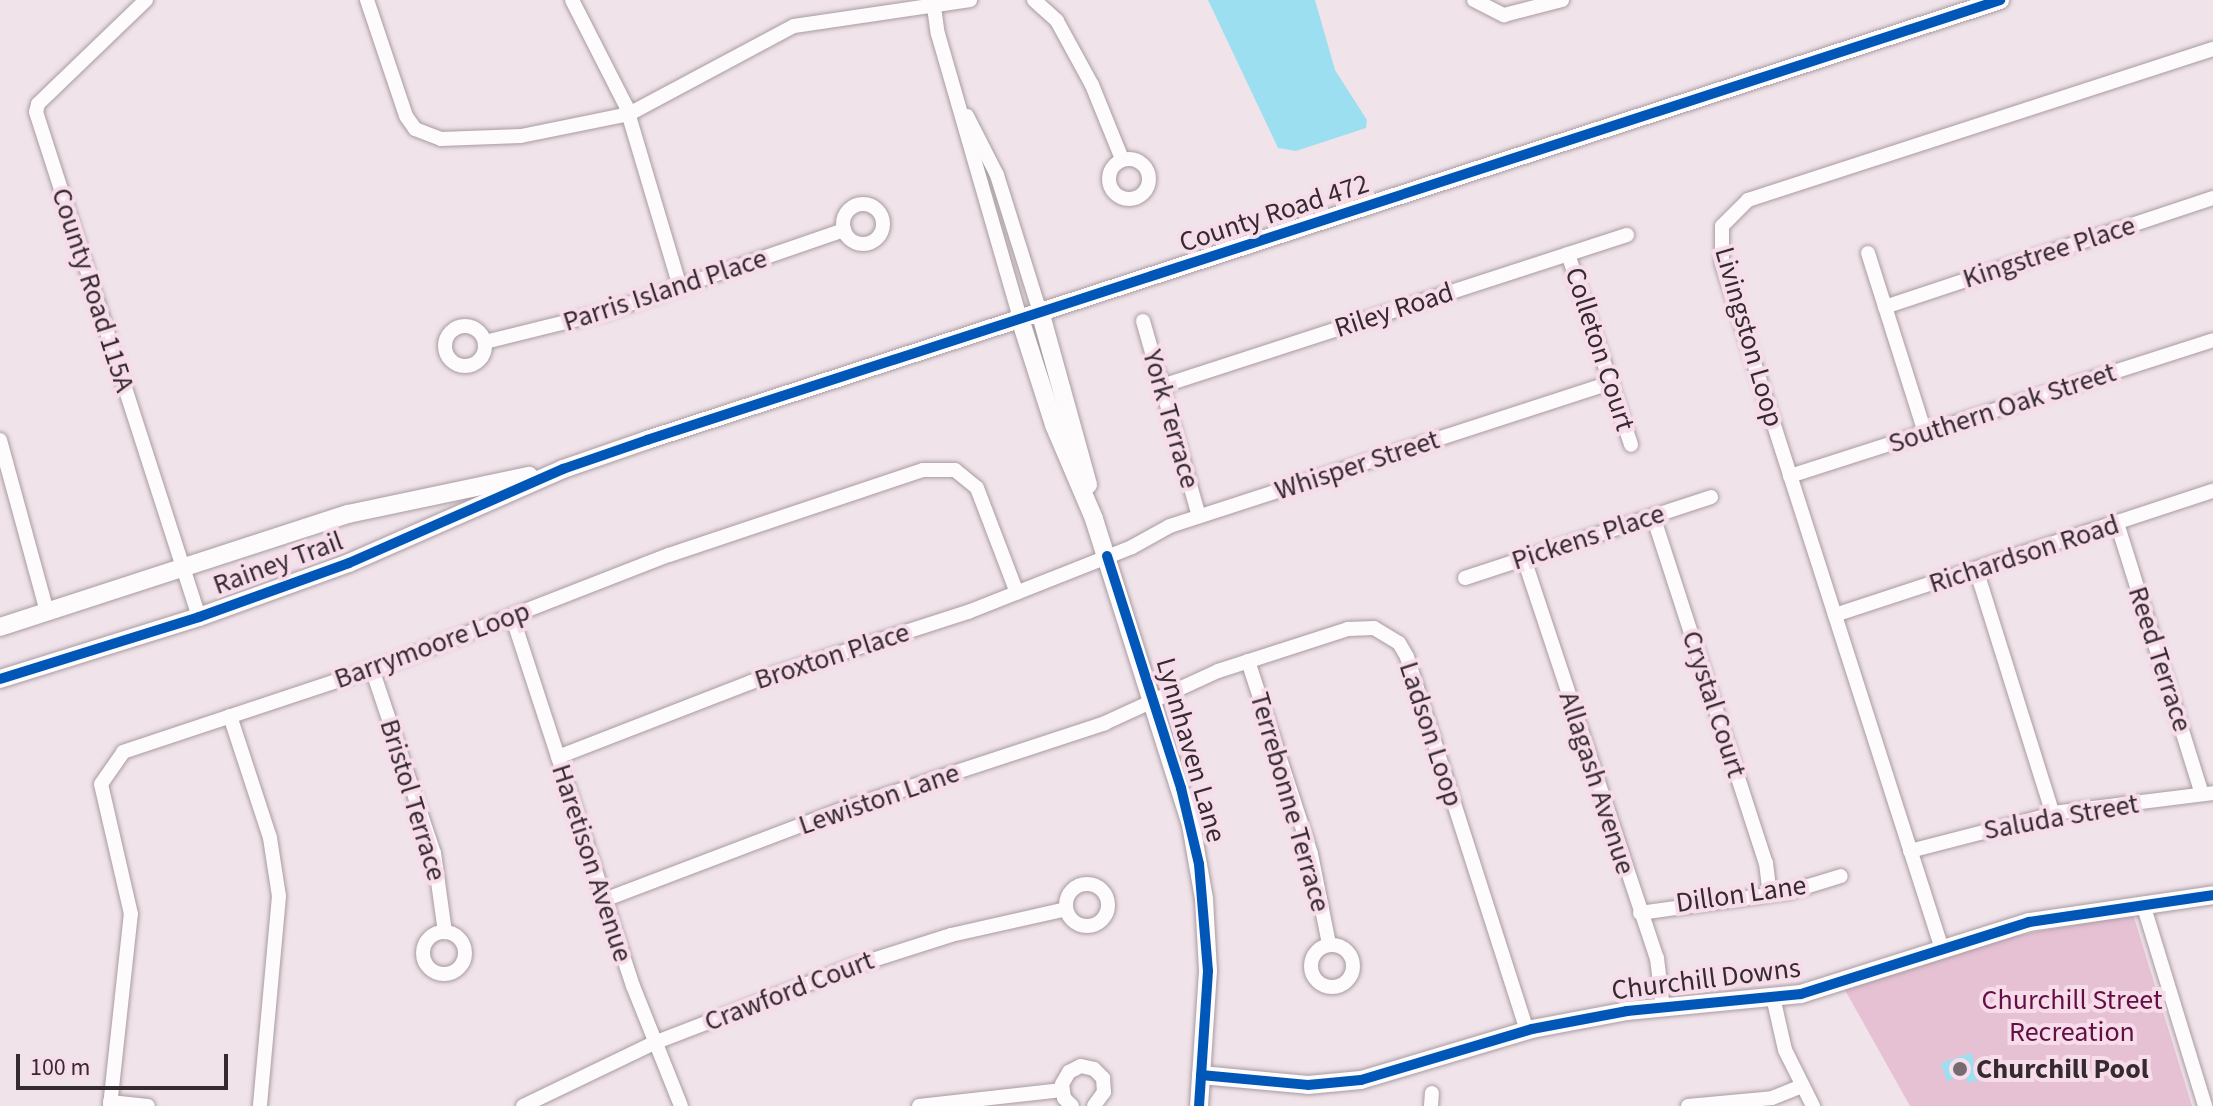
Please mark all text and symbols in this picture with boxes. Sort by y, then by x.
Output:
street label: County Road 472 [1175,167,1373,259]
street label: County Road 115A [44,184,142,396]
street label: Kingstree Place [1959,208,2139,296]
street label: Parris Island Place [559,241,771,339]
street label: Livingston Loop [1707,243,1791,431]
street label: Colleton Court [1558,263,1642,435]
street label: Riley Road [1330,275,1458,345]
street label: York Terrace [1135,346,1207,492]
street label: Southern Oak Street [1884,355,2120,461]
street label: Whisper Street [1271,423,1443,507]
street label: Pickens Place [1507,497,1669,577]
street label: Richardson Road [1925,507,2123,601]
street label: Rainey Trail [208,524,348,602]
street label: Reed Terrace [2121,582,2199,736]
street label: Barrymoore Loop [330,594,534,696]
street label: Broxton Place [750,615,914,697]
street label: Crystal Court [1675,627,1753,781]
street label: Lynnhaven Lane [1149,654,1233,846]
street label: Ladson Loop [1392,657,1470,811]
street label: Allagash Avenue [1552,687,1642,879]
street label: Terrebonne Terrace [1243,688,1337,916]
street label: Bristol Terrace [372,715,454,885]
street label: Lewiston Lane [794,756,964,842]
street label: Haretison Avenue [544,760,640,966]
street label: Saluda Street [1981,787,2141,847]
street label: Dillon Lane [1674,868,1808,920]
street label: Crawford Court [700,943,878,1039]
street label: Churchill Downs [1610,951,1802,1007]
park label: Churchill Street Recreation [1982,983,2162,1049]
scale bar [20,1038,232,1088]
text: 100 m [30,1050,90,1085]
place label: Churchill Pool [1976,1052,2149,1086]
marker: Churchill Pool [1951,1060,1969,1078]

